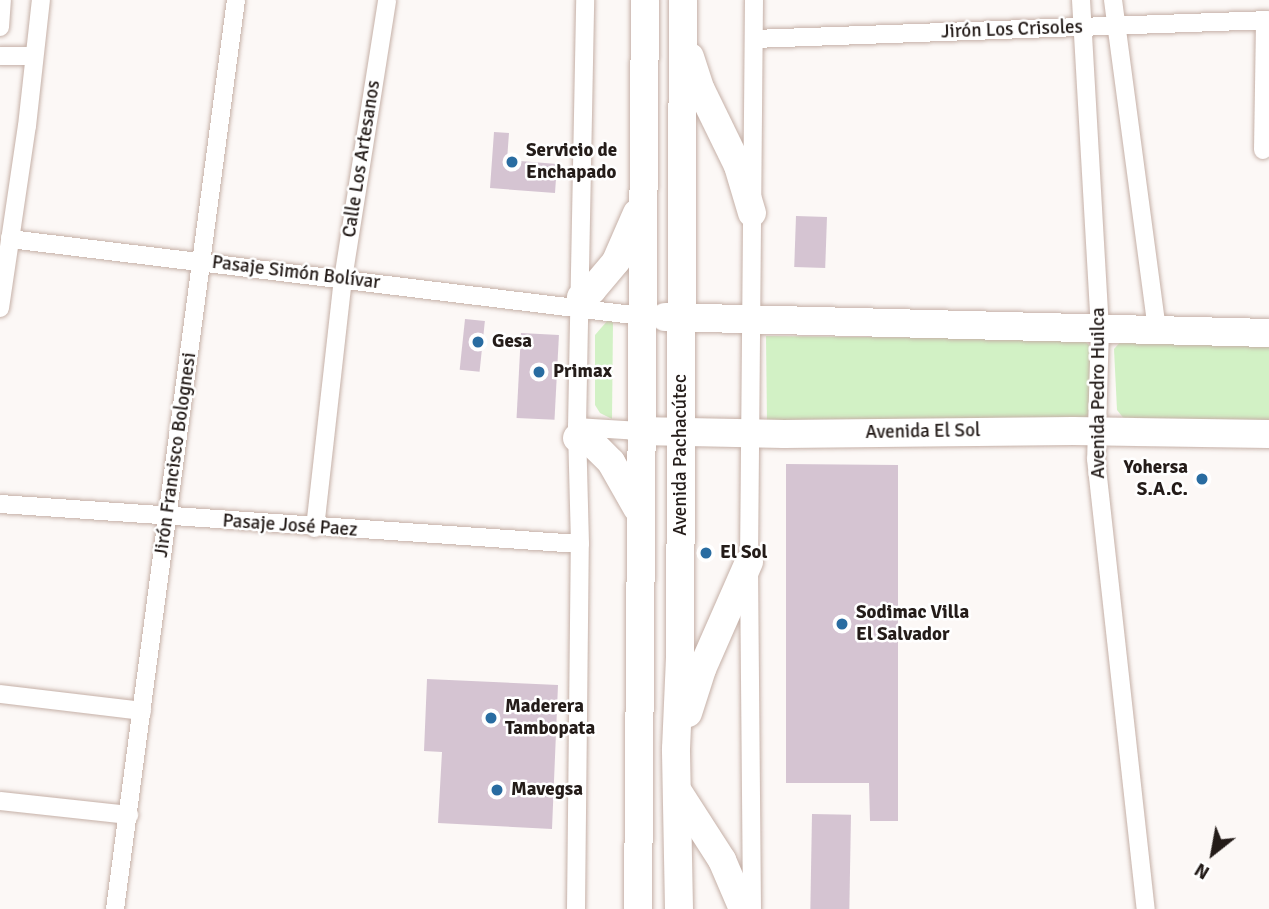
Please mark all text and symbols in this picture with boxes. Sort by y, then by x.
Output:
street label: Jirón Los Crisoles [941,16,1083,44]
street label: Calle Los Artesanos [338,79,386,239]
place label: Servicio de Enchapado [526,140,617,184]
marker: Servicio de Enchapado [504,154,520,170]
street label: Pasaje Simón Bolívar [211,251,381,295]
street label: Avenida Pedro Huilca [1088,307,1110,479]
place label: Gesa [492,331,532,353]
marker: Gesa [470,334,486,350]
street label: Jirón Francisco Bolognesi [150,351,202,559]
place label: Primax [553,361,612,383]
marker: Primax [531,364,547,380]
street label: Avenida Pachacútec [670,374,692,536]
street label: Avenida El Sol [865,420,981,444]
place label: Yohersa S.A.C. [1124,457,1188,501]
marker: Yohersa S.A.C. [1194,471,1210,487]
street label: Pasaje José Paez [222,510,358,542]
place label: El Sol [720,542,767,564]
marker: El Sol [698,545,714,561]
place label: Sodimac Villa El Salvador [856,602,969,646]
marker: Sodimac Villa El Salvador [834,616,850,632]
place label: Maderera Tambopata [505,696,595,740]
marker: Maderera Tambopata [483,710,499,726]
place label: Mavegsa [511,779,583,801]
marker: Mavegsa [489,782,505,798]
north arrow [1178,818,1248,888]
text: N [1190,857,1214,885]

